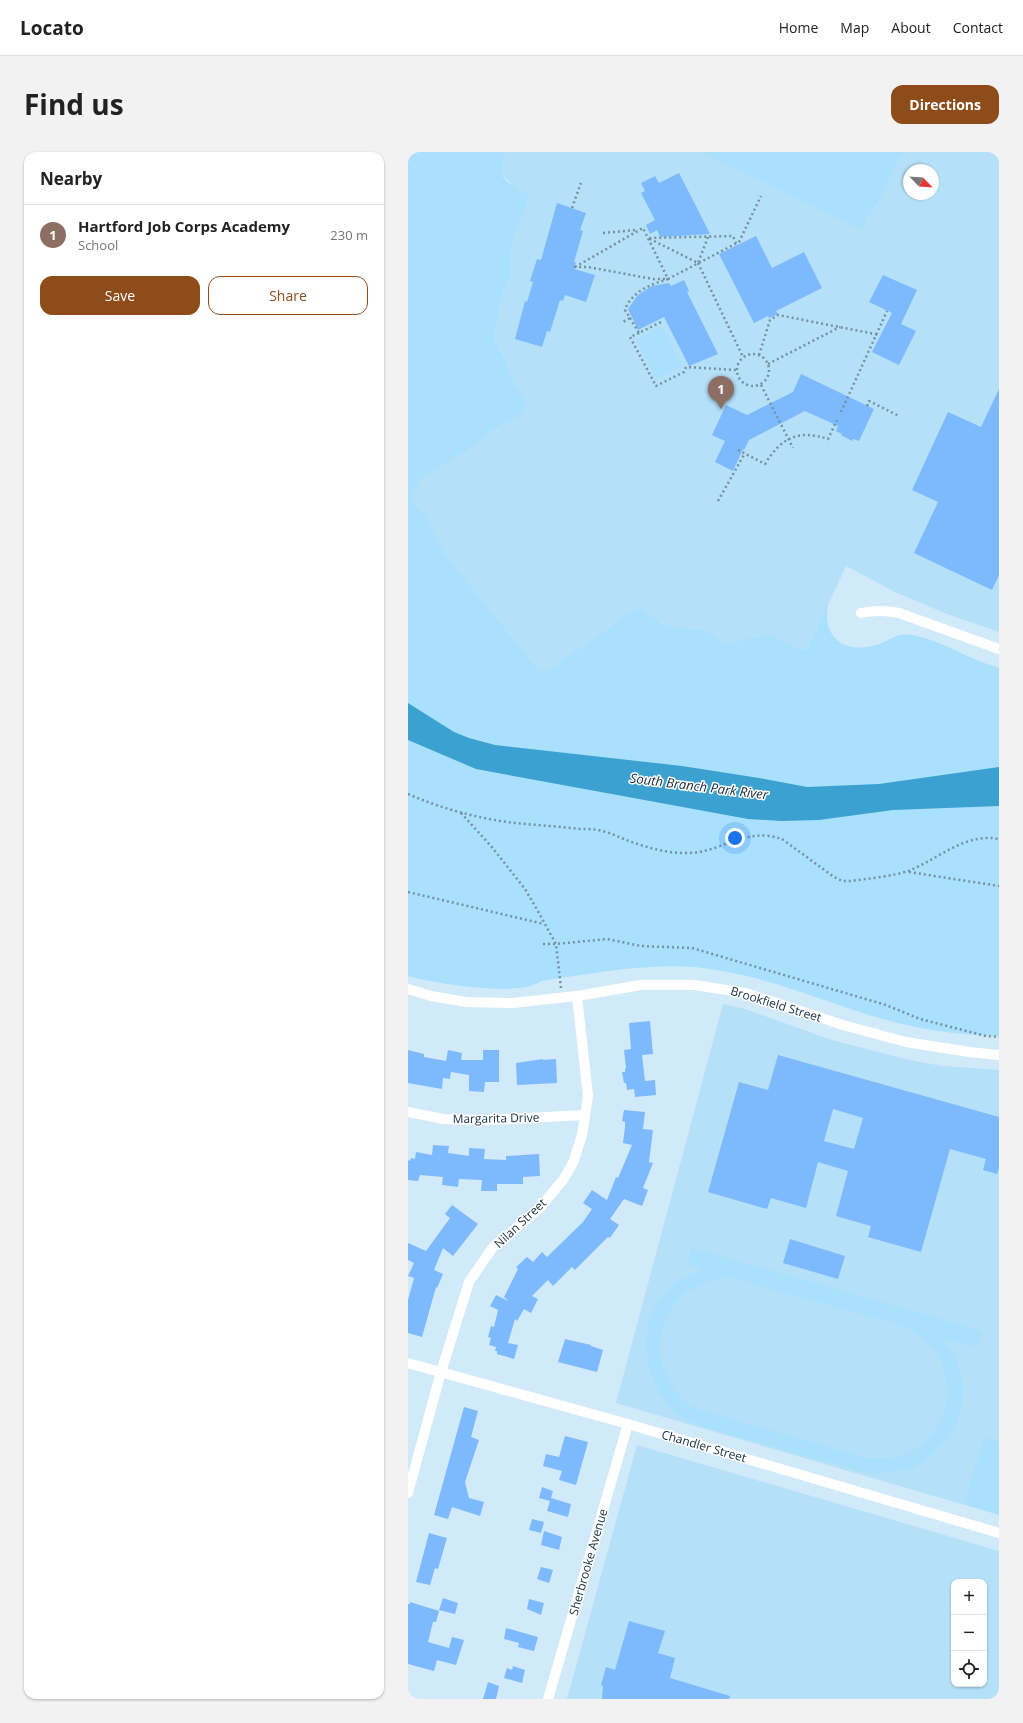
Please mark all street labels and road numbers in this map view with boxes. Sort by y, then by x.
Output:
street label: Brookfield Street [728,982,824,1026]
street label: Margarita Drive [452,1109,540,1127]
street label: Nilan Street [490,1194,550,1252]
street label: Chandler Street [660,1426,748,1466]
street label: Sherbrooke Avenue [565,1506,611,1617]

